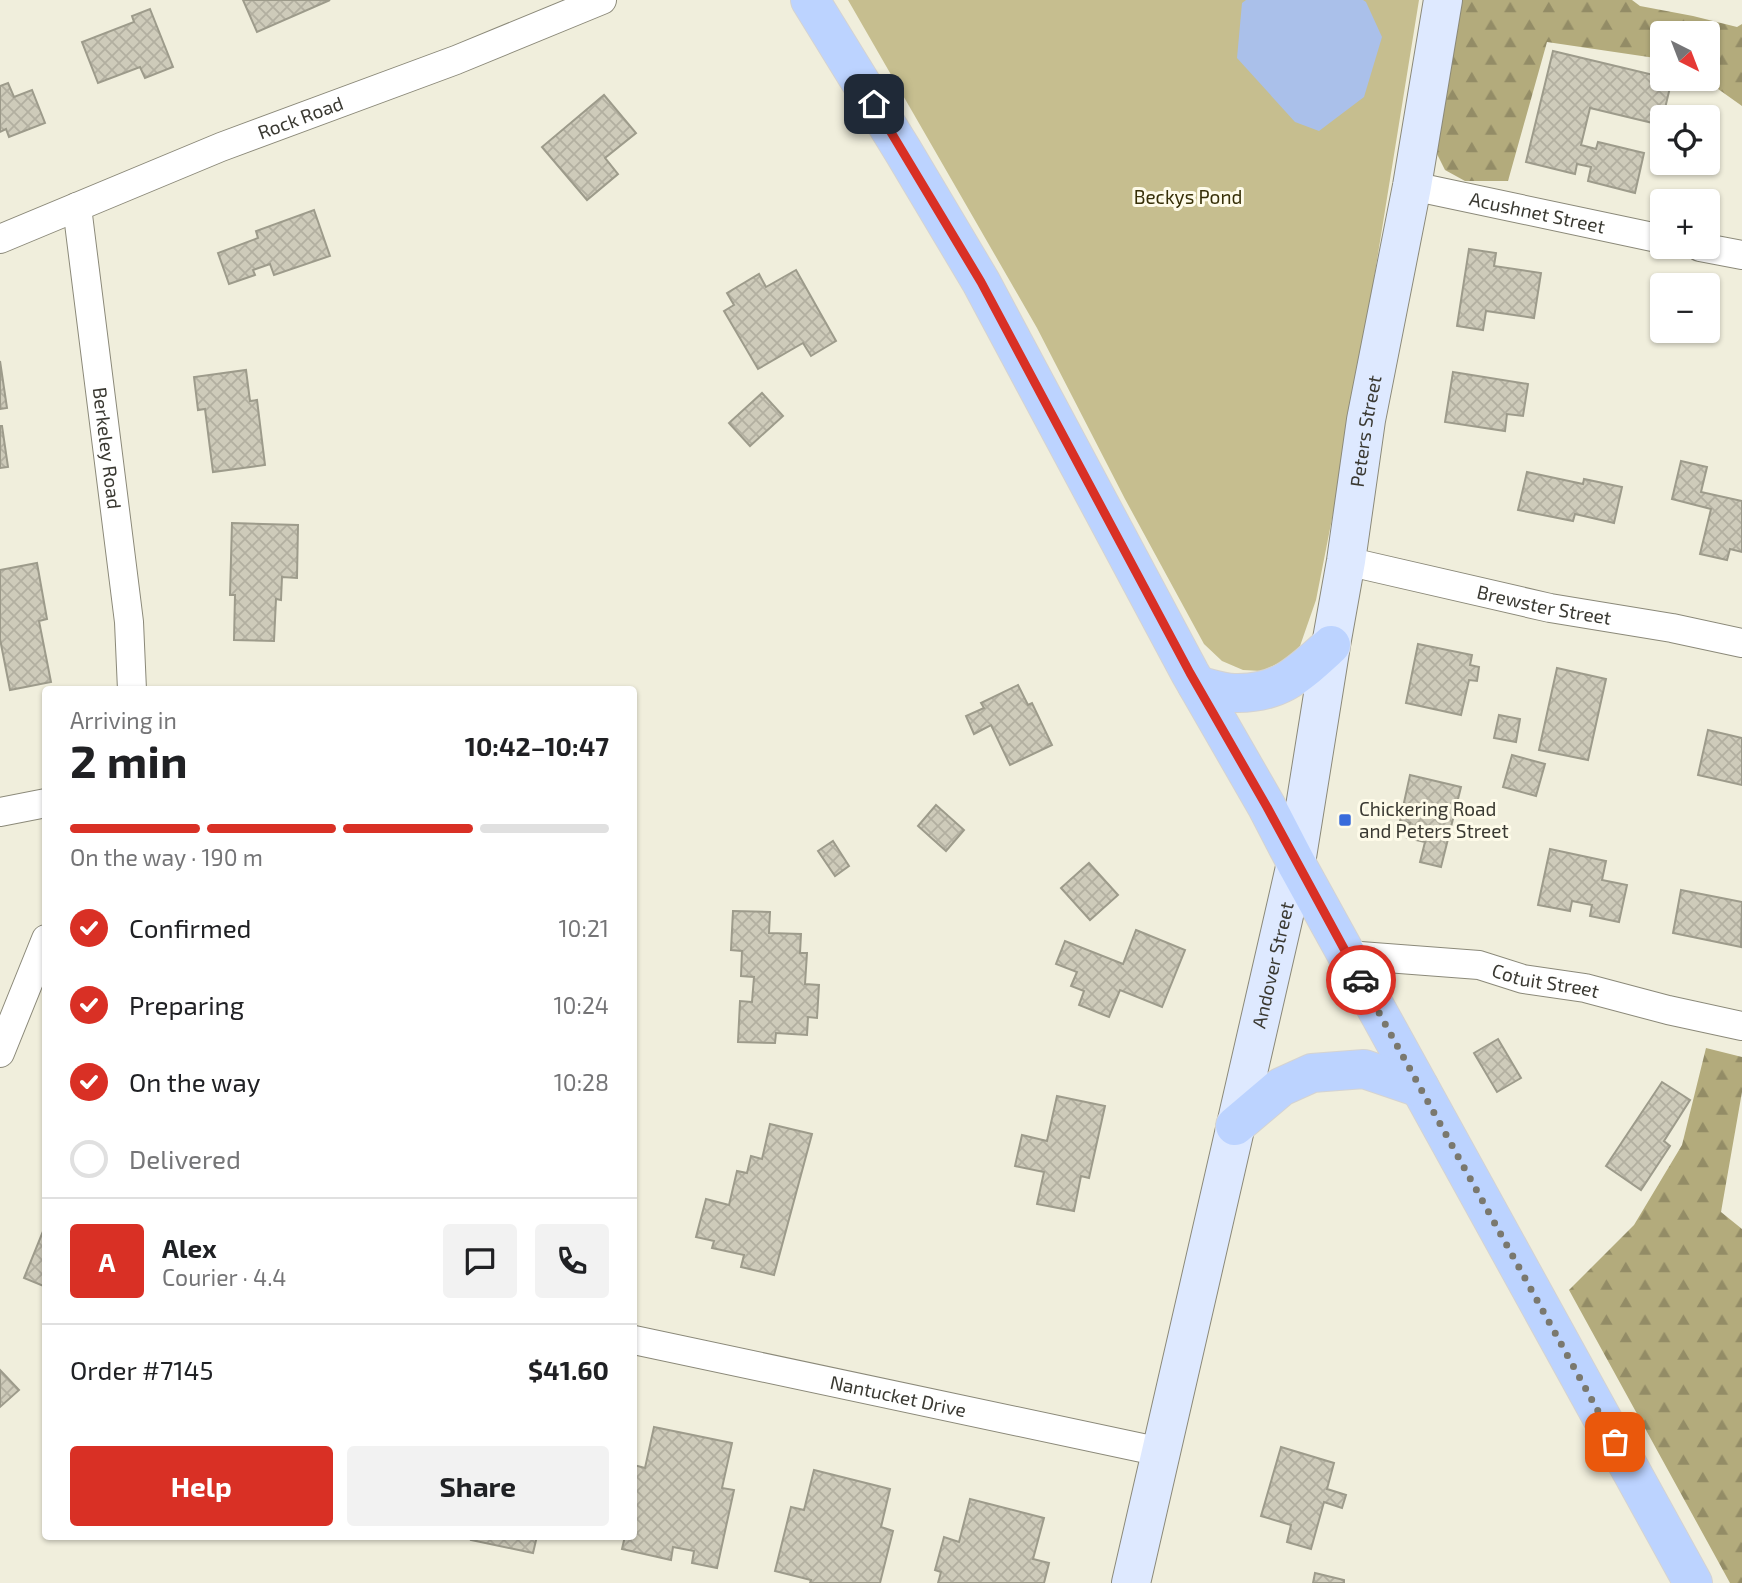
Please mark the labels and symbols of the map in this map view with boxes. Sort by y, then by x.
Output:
north arrow [1650,21,1720,91]
pin [844,74,904,134]
street label: Rock Road [254,91,346,143]
park label: Beckys Pond [1134,185,1242,208]
street label: Acushnet Street [1467,186,1607,238]
street label: Peters Street [1345,373,1386,489]
street label: Berkeley Road [89,386,127,510]
street label: Brewster Street [1475,580,1613,629]
place label: Chickering Road and Peters Street [1359,797,1509,842]
marker: Chickering Road and Peters Street [1337,812,1353,828]
street label: Andover Street [1247,899,1298,1030]
courier [1326,945,1396,1015]
street label: Cotuit Street [1489,958,1602,1002]
street label: Nantucket Drive [828,1370,968,1421]
pin [1585,1412,1645,1472]

